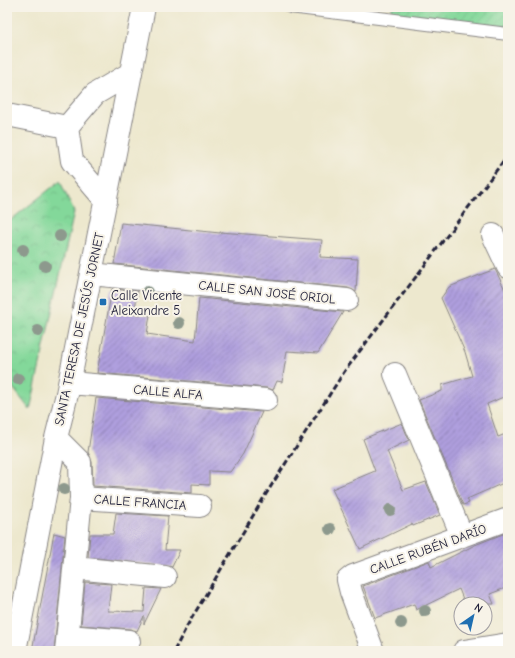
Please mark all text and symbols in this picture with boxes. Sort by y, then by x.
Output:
street label: SANTA TERESA DE JESÚS JORNET [50,231,107,427]
street label: CALLE SAN JOSÉ ORIOL [198,276,337,307]
place label: Calle Vicente Aleixandre 5 [111,288,182,318]
marker: Calle Vicente Aleixandre 5 [98,297,108,307]
street label: CALLE ALFA [133,381,204,403]
street label: CALLE FRANCIA [93,491,187,513]
street label: CALLE RUBÉN DARÍO [367,520,488,577]
north arrow [453,596,493,636]
text: N [472,601,485,616]

